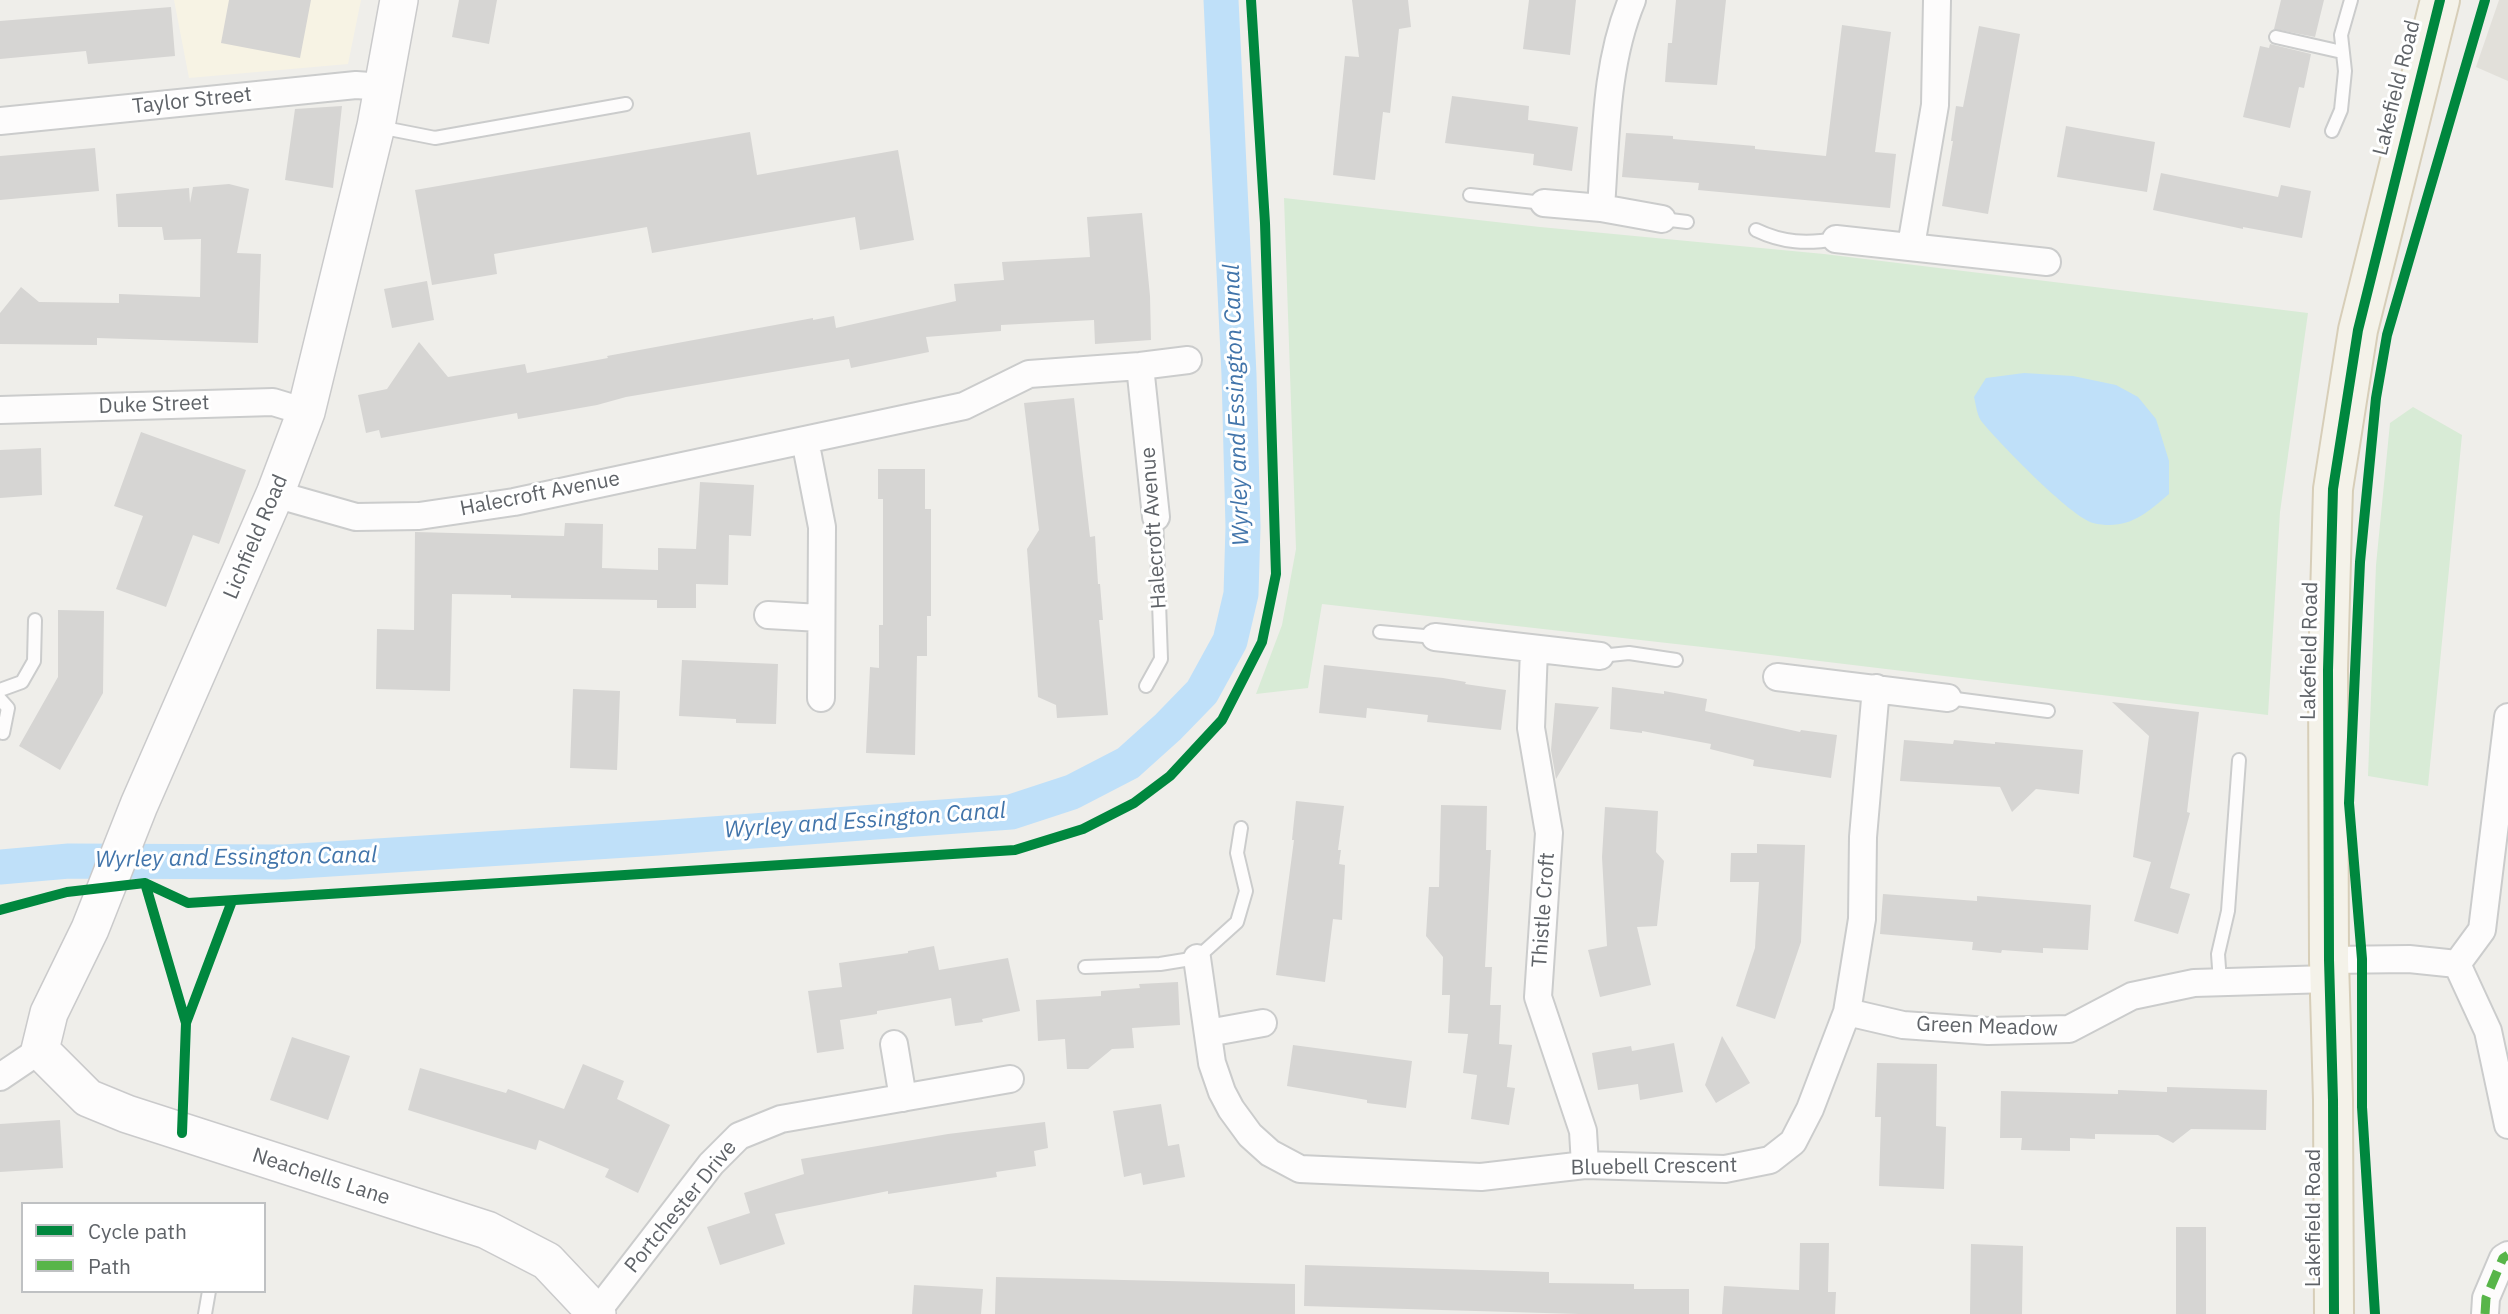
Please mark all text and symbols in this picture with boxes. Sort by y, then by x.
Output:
street label: Lakefield Road [2368,18,2426,158]
street label: Taylor Street [131,82,253,120]
water label: Wyrley and Essington Canal [1218,264,1256,546]
street label: Duke Street [98,390,210,420]
street label: Halecroft Avenue [1136,446,1172,610]
street label: Halecroft Avenue [458,466,622,522]
street label: Lichfield Road [218,471,294,603]
street label: Lakefield Road [2296,582,2324,720]
water label: Wyrley and Essington Canal [723,797,1007,845]
water label: Wyrley and Essington Canal [95,842,377,874]
street label: Thistle Croft [1527,852,1561,968]
street label: Green Meadow [1916,1012,2058,1042]
street label: Portchester Drive [620,1136,742,1278]
street label: Neachells Lane [249,1143,393,1211]
street label: Lakefield Road [2301,1149,2327,1287]
street label: Bluebell Crescent [1571,1153,1737,1181]
legend [21,1202,266,1293]
text: Cycle path [88,1217,187,1245]
text: Path [88,1252,131,1280]

